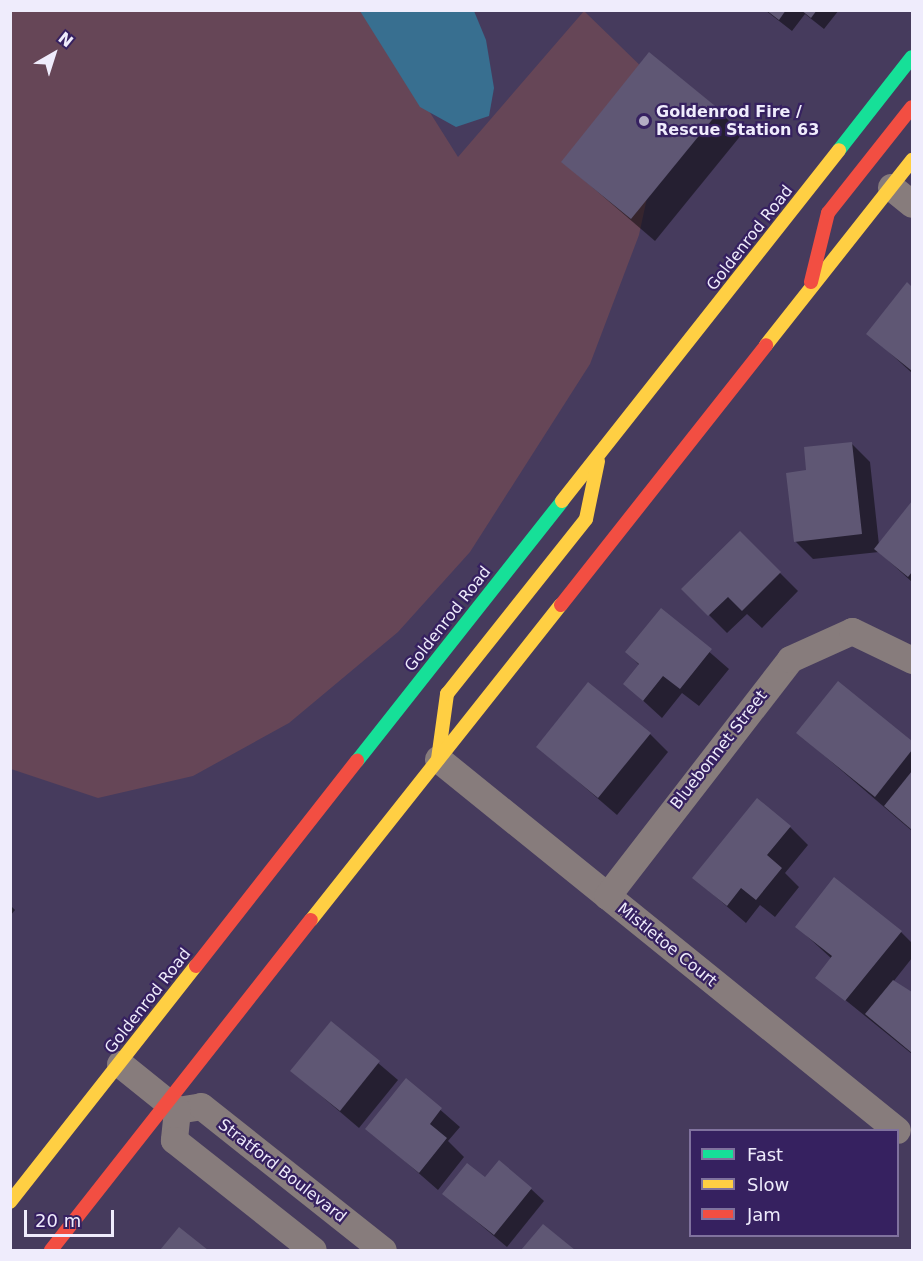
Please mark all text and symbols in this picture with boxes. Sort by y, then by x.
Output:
north arrow [24,24,84,84]
text: N [54,28,77,51]
place label: Goldenrod Fire / Rescue Station 63 [656,102,819,140]
marker: Goldenrod Fire / Rescue Station 63 [637,114,651,128]
street label: Goldenrod Road [703,182,797,294]
street label: Goldenrod Road [401,563,495,675]
street label: Bluebonnet Street [667,687,771,813]
street label: Mistletoe Court [614,899,720,991]
street label: Goldenrod Road [101,945,195,1057]
street label: Stratford Boulevard [214,1115,350,1227]
legend [689,1129,899,1237]
text: Fast [747,1144,783,1165]
text: Slow [747,1174,789,1195]
scale bar [27,1198,117,1236]
text: Jam [747,1204,781,1225]
text: 20 m [35,1210,81,1231]

